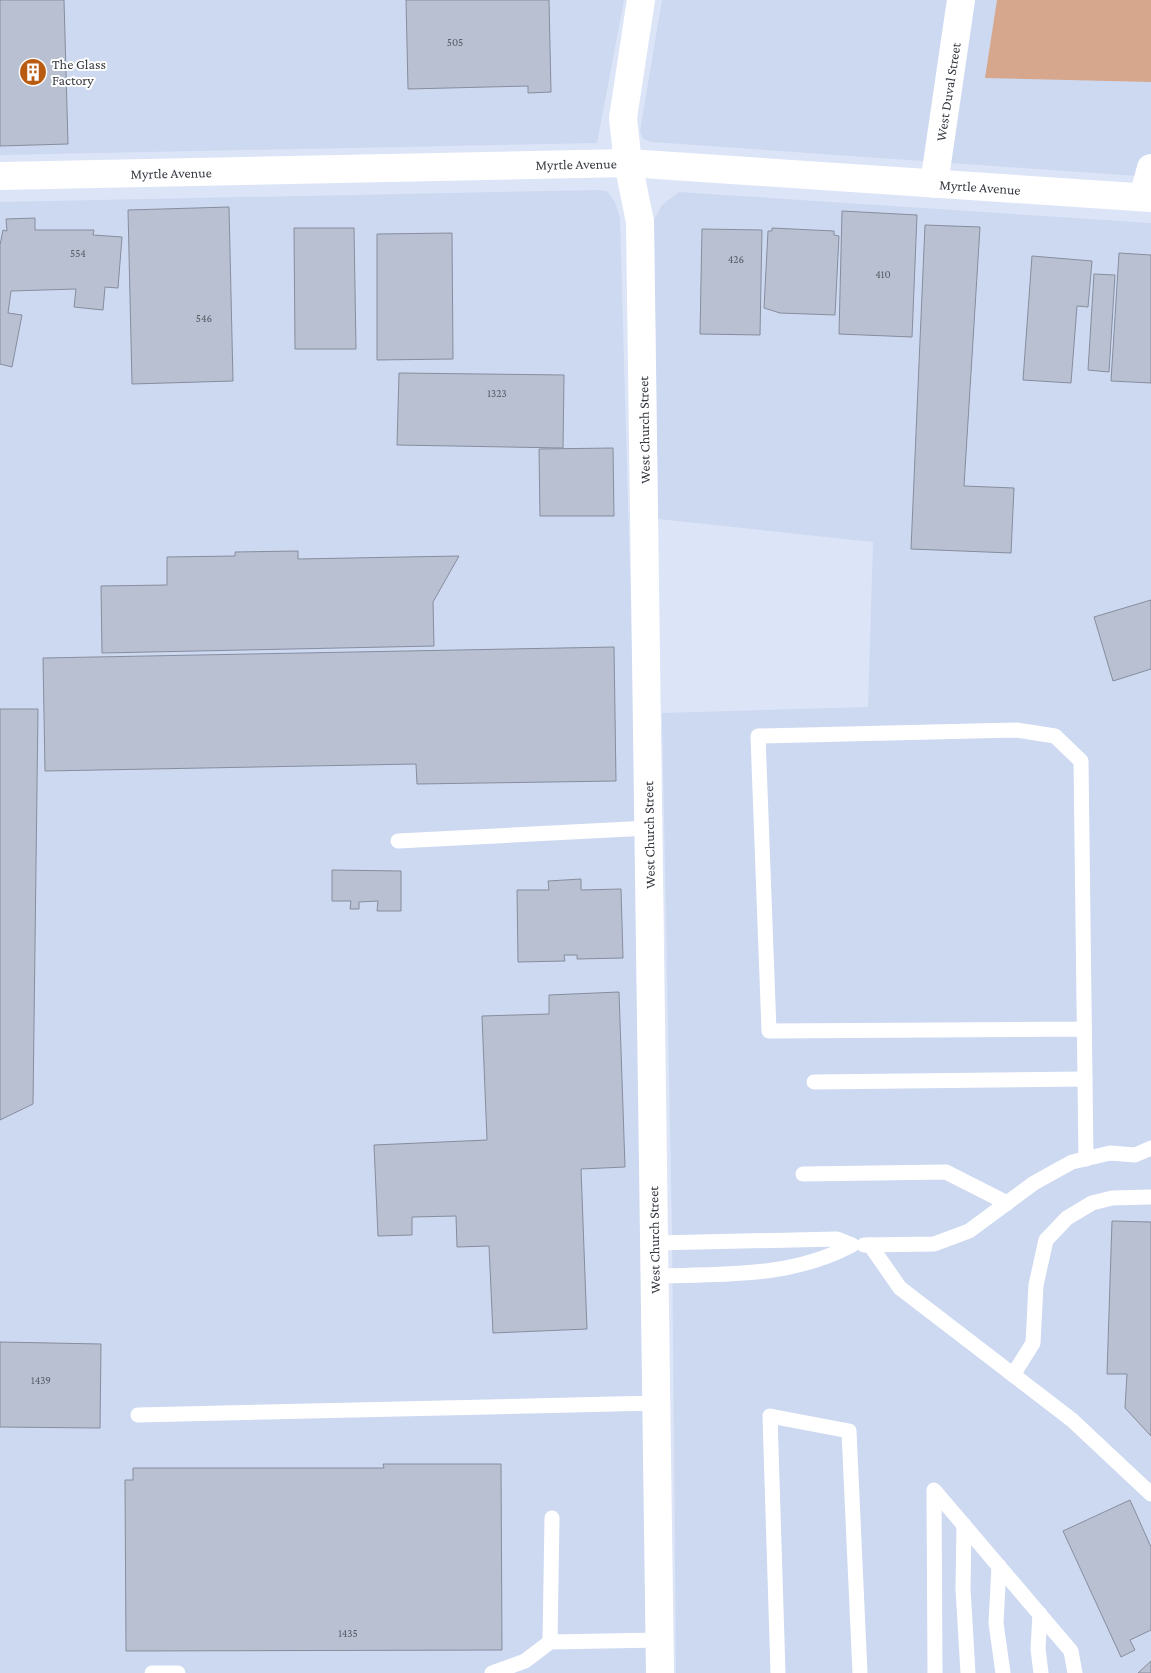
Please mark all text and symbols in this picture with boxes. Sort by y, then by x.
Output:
house number: 505 [447,36,463,48]
street label: West Duval Street [932,41,964,143]
place label: The Glass Factory [52,56,106,88]
building icon: The Glass Factory [18,57,48,87]
street label: Myrtle Avenue [535,155,617,173]
street label: Myrtle Avenue [130,164,212,182]
street label: Myrtle Avenue [939,176,1021,198]
house number: 554 [70,247,86,259]
house number: 426 [728,253,744,265]
house number: 410 [875,268,891,280]
house number: 546 [196,312,212,324]
street label: West Church Street [635,376,653,484]
house number: 1323 [487,387,507,399]
street label: West Church Street [640,781,658,889]
street label: West Church Street [645,1186,663,1294]
house number: 1439 [31,1374,51,1386]
house number: 1435 [338,1627,358,1639]

